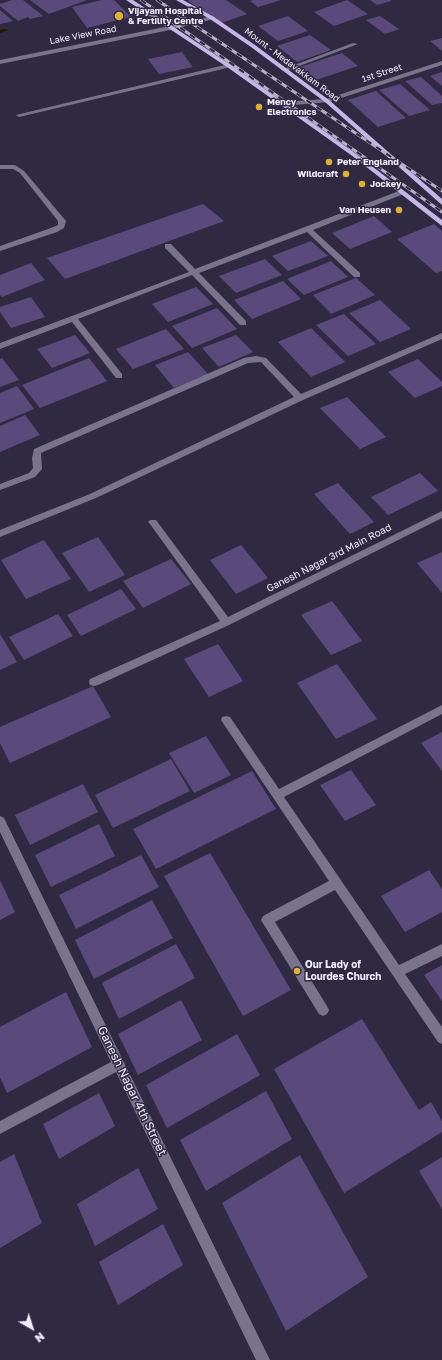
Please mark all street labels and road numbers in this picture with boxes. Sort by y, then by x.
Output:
street label: Lake View Road [49,23,117,47]
street label: Mount - Medavakkam Road [242,26,342,104]
street label: 1st Street [361,61,403,85]
street label: Ganesh Nagar 3rd Main Road [265,521,393,595]
street label: Ganesh Nagar 4th Street [94,1024,170,1158]

